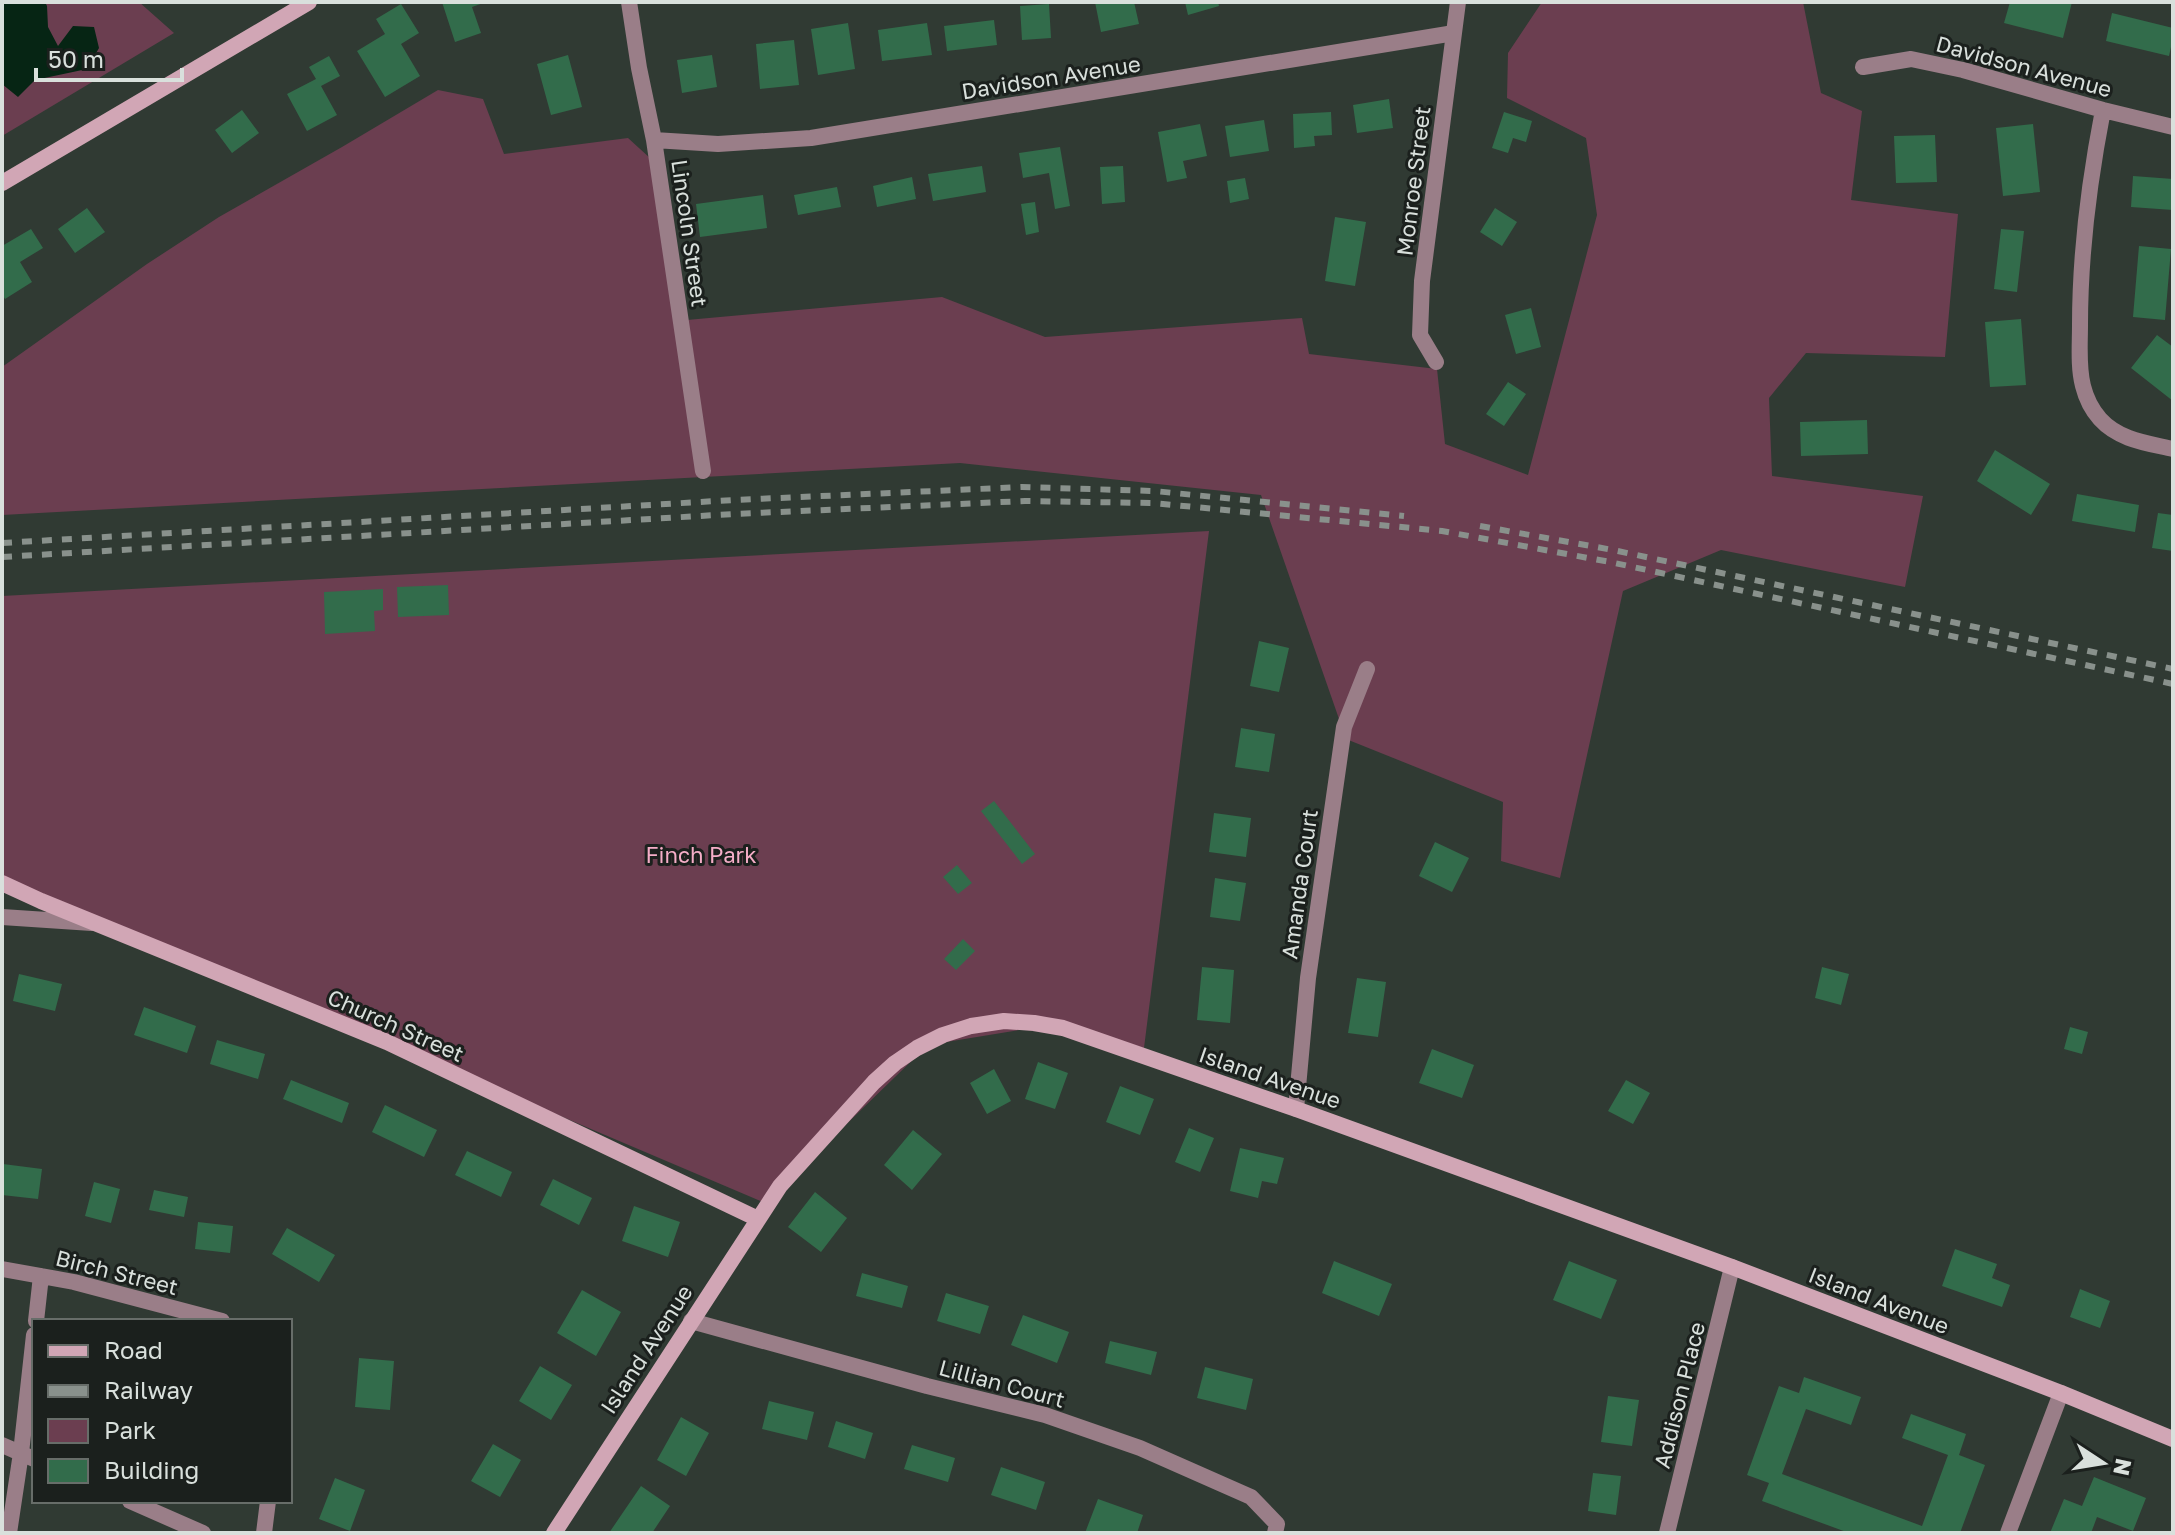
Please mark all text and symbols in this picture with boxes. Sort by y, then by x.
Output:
street label: Davidson Avenue [1933,30,2115,102]
scale bar [36,32,182,82]
text: 50 m [48,44,104,73]
street label: Davidson Avenue [960,50,1142,104]
street label: Monroe Street [1390,105,1436,257]
street label: Lincoln Street [666,158,714,308]
street label: Amanda Court [1275,807,1323,961]
park label: Finch Park [645,841,757,868]
street label: Church Street [324,983,468,1067]
street label: Island Avenue [1196,1040,1344,1114]
street label: Birch Street [53,1244,181,1300]
street label: Island Avenue [1805,1261,1953,1339]
street label: Island Avenue [594,1279,698,1419]
legend [32,1319,292,1503]
street label: Addison Place [1648,1319,1710,1471]
text: Road [104,1335,163,1364]
street label: Lillian Court [936,1353,1068,1413]
text: Railway [104,1375,193,1404]
text: Park [104,1415,156,1444]
north arrow [2063,1423,2143,1503]
text: Building [104,1455,199,1484]
text: N [2108,1456,2138,1478]

